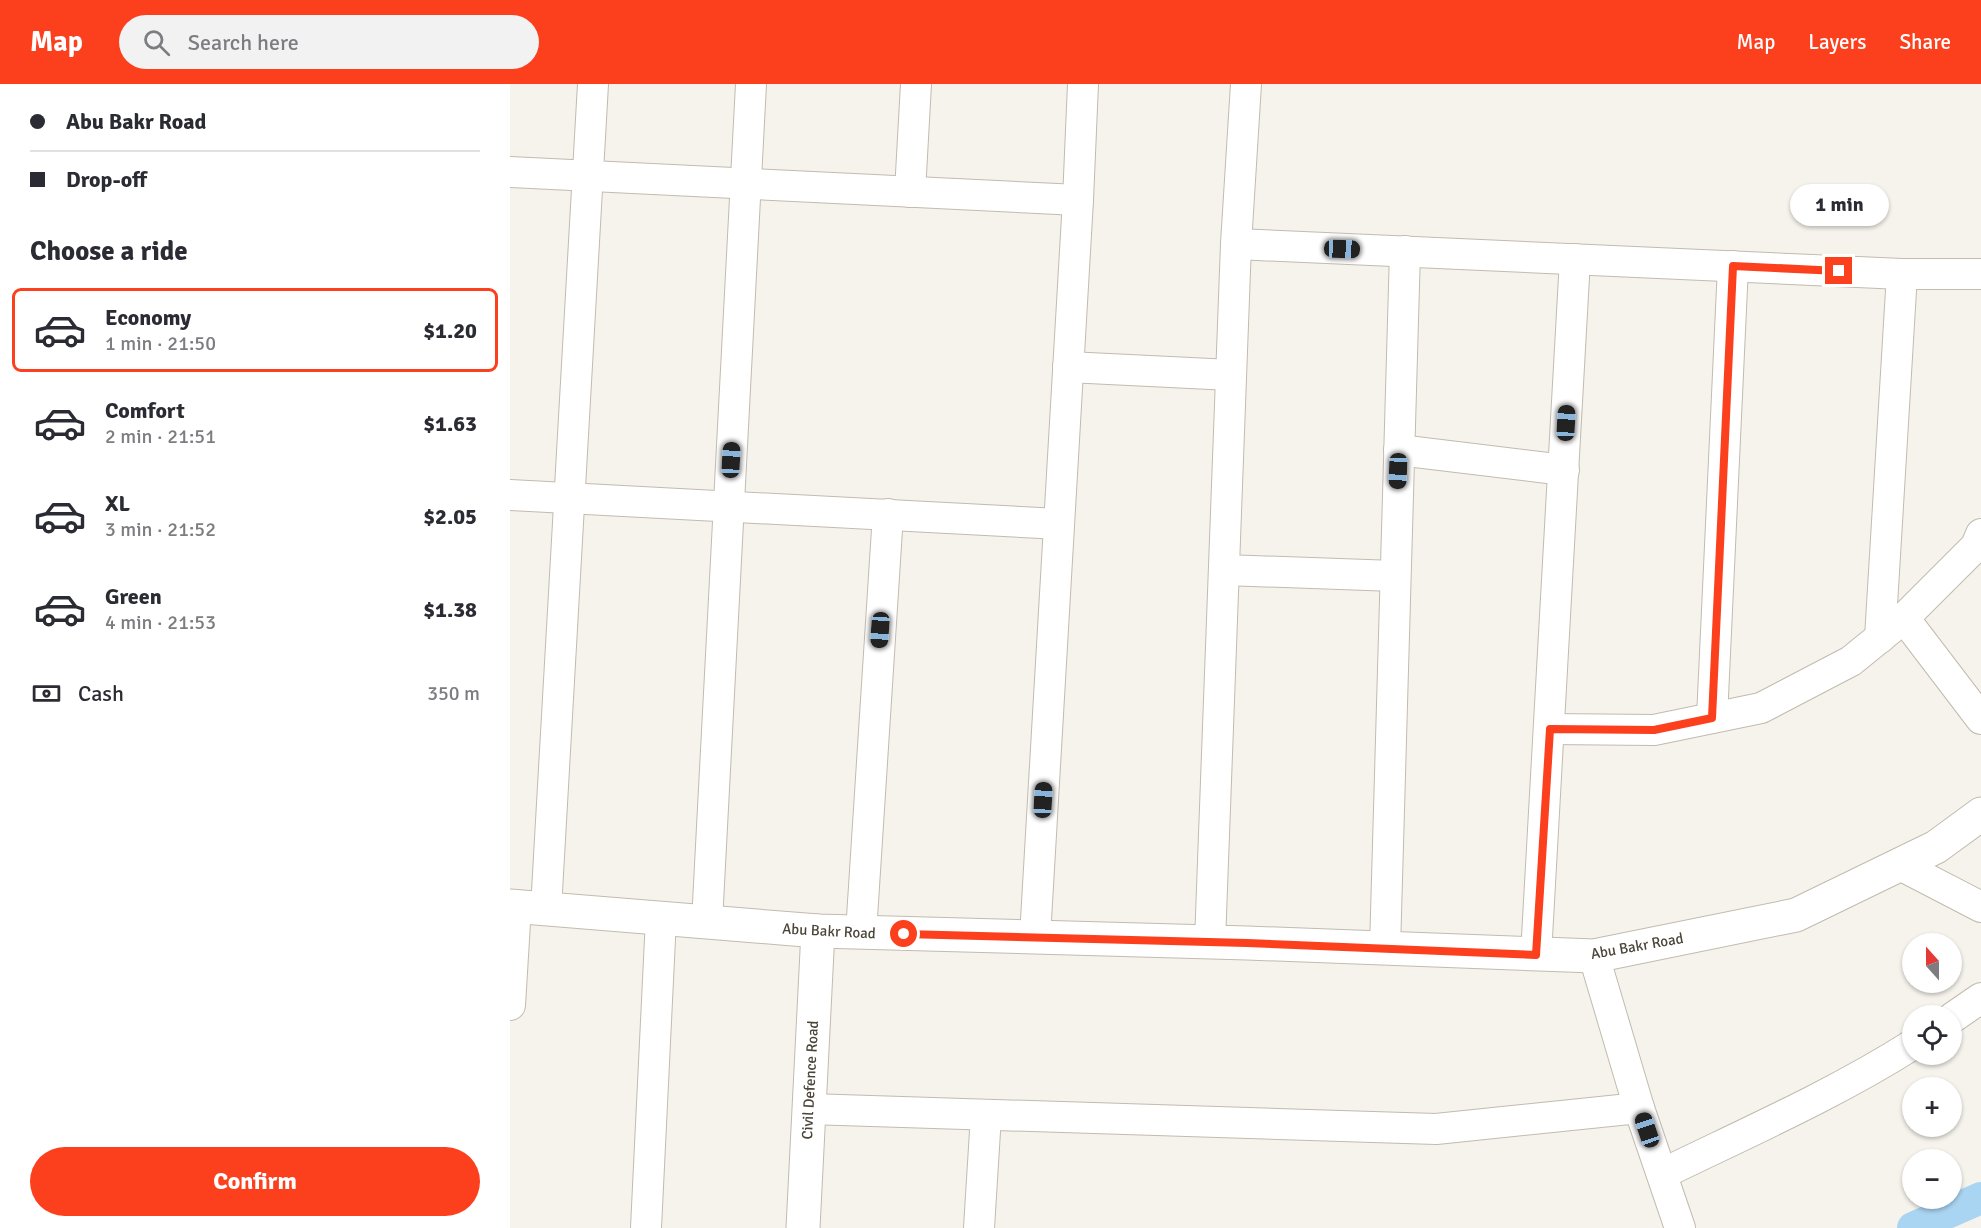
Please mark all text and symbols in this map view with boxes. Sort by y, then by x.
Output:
search box [119,15,539,69]
text: Map [30,25,83,59]
icon: search [140,26,173,59]
text: Search here [188,29,299,56]
text: Map [1737,29,1775,55]
text: Layers [1808,29,1866,55]
text: Share [1899,29,1951,55]
text: Abu Bakr Road [66,108,206,135]
text: Drop-off [66,166,147,193]
callout: 1 min [1790,184,1888,226]
text: 1 min [1815,192,1864,217]
text: Choose a ride [30,235,188,268]
car [1324,239,1360,259]
route end [1825,257,1852,284]
icon: car [33,303,87,357]
text: Economy [105,304,191,331]
text: $1.20 [423,317,477,344]
text: 1 min · 21:50 [105,331,216,356]
icon: car [33,396,87,450]
text: Comfort [105,397,185,424]
car [1556,405,1576,441]
text: $1.63 [423,410,477,437]
text: 2 min · 21:51 [105,424,216,449]
car [721,442,741,478]
car [1388,453,1408,489]
icon: car [33,489,87,543]
text: XL [105,490,130,517]
text: $2.05 [423,503,477,530]
text: 3 min · 21:52 [105,517,216,542]
icon: car [33,582,87,636]
text: Green [105,583,162,610]
text: $1.38 [423,596,477,623]
text: 4 min · 21:53 [105,610,216,635]
car [870,611,890,649]
icon: cash [30,677,63,710]
text: Cash [78,680,124,707]
text: 350 m [427,681,480,706]
car [1033,782,1053,818]
street label: Abu Bakr Road [782,920,876,942]
route start [890,920,917,947]
street label: Abu Bakr Road [1589,929,1685,963]
north arrow [1902,933,1962,993]
map controls [1902,933,1962,1209]
button: locate [1902,1005,1962,1065]
street label: Civil Defence Road [798,1020,822,1140]
button: + [1902,1077,1962,1137]
car [1633,1110,1661,1150]
button: Confirm [30,1147,480,1216]
button: − [1902,1149,1962,1209]

